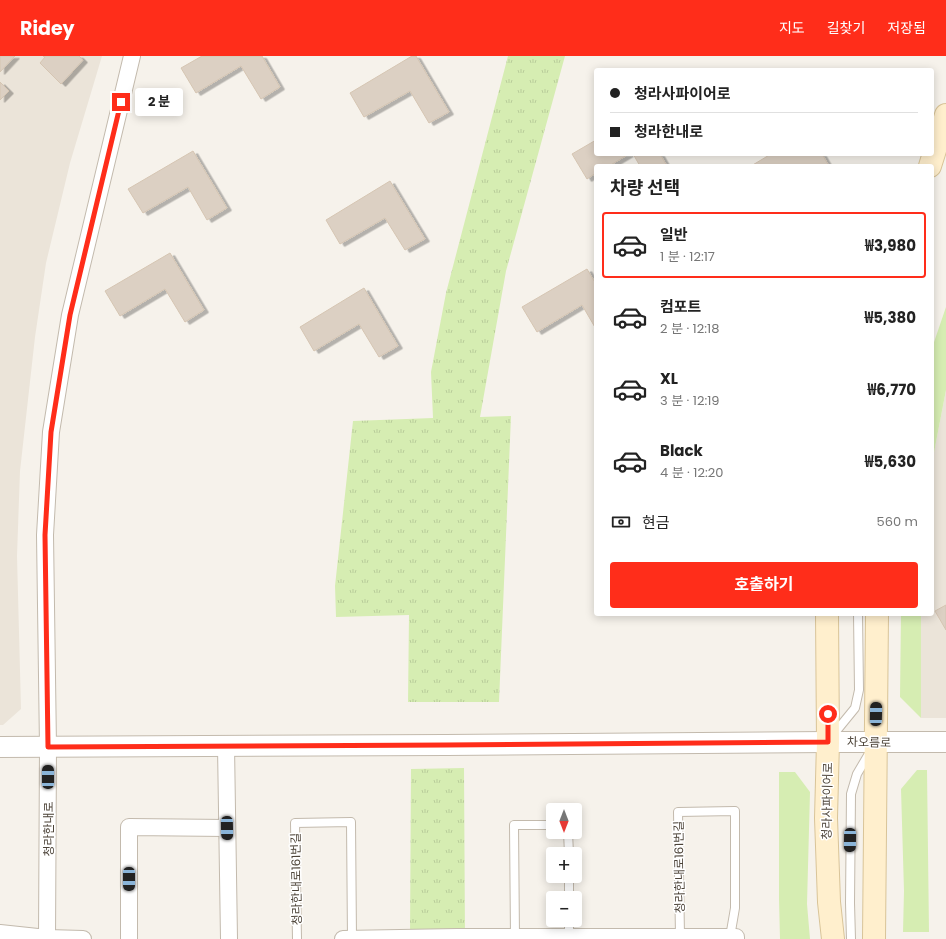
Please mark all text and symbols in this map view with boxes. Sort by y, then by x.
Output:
text: Ridey [20,15,75,42]
text: 지도 [779,18,805,38]
text: 길찾기 [827,18,865,38]
text: 저장됨 [887,18,926,38]
text: 청라사파이어로 [634,83,731,104]
callout: 2 분 [135,88,183,116]
text: 2 분 [148,92,170,111]
route end [112,93,130,111]
text: 청라한내로 [634,121,703,142]
text: 차량 선택 [610,175,680,200]
text: 일반 [660,224,688,245]
icon: car [612,227,648,263]
text: ₩3,980 [865,235,916,256]
text: 1 분 · 12:17 [660,247,715,266]
text: 컴포트 [660,296,701,317]
icon: car [612,299,648,335]
text: ₩5,380 [865,307,916,328]
text: 2 분 · 12:18 [660,319,719,338]
text: XL [660,368,678,389]
icon: car [612,371,648,407]
text: ₩6,770 [867,379,916,400]
text: 3 분 · 12:19 [660,391,720,410]
text: Black [660,440,703,461]
icon: car [612,443,648,479]
text: ₩5,630 [865,451,916,472]
text: 4 분 · 12:20 [660,463,723,482]
icon: cash [610,511,632,533]
text: 현금 [642,512,670,533]
text: 560 m [877,512,918,531]
button: 호출하기 [610,562,918,608]
car [870,702,882,726]
route start [819,705,837,723]
street label: 차오름로 [847,733,891,751]
street label: 청라사파이어로 [818,762,836,840]
car [42,765,54,789]
street label: 청라한내로 [40,801,57,857]
north arrow [546,803,582,839]
map controls [546,803,582,927]
car [221,816,233,840]
street label: 청라한내로161번길 [670,821,688,913]
car [844,828,856,852]
street label: 청라한내로161번길 [287,833,305,925]
button: + [546,847,582,883]
car [123,867,135,891]
button: − [546,891,582,927]

